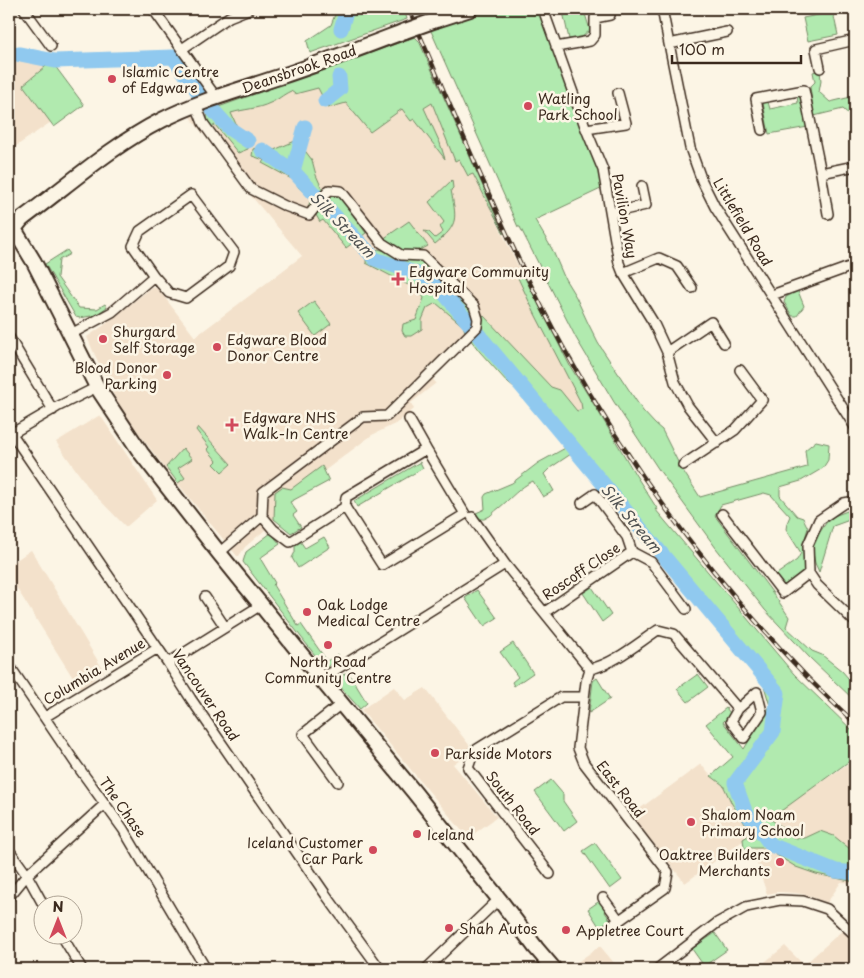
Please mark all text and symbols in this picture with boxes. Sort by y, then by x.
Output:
scale bar [672,32,800,64]
text: 100 m [679,37,725,60]
street label: Deansbrook Road [239,40,359,98]
place label: Islamic Centre of Edgware [122,61,219,98]
marker: Islamic Centre of Edgware [106,73,118,85]
place label: Watling Park School [538,88,618,125]
marker: Watling Park School [522,100,534,112]
street label: Pavilion Way [607,172,643,260]
street label: Littlefield Road [708,174,778,270]
water label: Silk Stream [305,186,381,263]
place label: Edgware Community Hospital [409,261,549,298]
marker: Edgware Community Hospital [391,272,405,286]
place label: Shurgard Self Storage [113,321,195,358]
place label: Edgware Blood Donor Centre [227,329,327,366]
marker: Shurgard Self Storage [97,333,109,345]
marker: Edgware Blood Donor Centre [211,341,223,353]
place label: Blood Donor Parking [74,357,157,394]
marker: Blood Donor Parking [161,369,173,381]
place label: Edgware NHS Walk-In Centre [243,407,348,444]
marker: Edgware NHS Walk-In Centre [225,418,239,432]
water label: Silk Stream [596,478,668,558]
street label: Roscoff Close [538,537,624,605]
place label: Oak Lodge Medical Centre [317,594,420,631]
marker: Oak Lodge Medical Centre [301,606,313,618]
street label: Columbia Avenue [39,632,149,710]
marker: North Road Community Centre [322,639,334,651]
street label: Vancouver Road [167,645,245,745]
place label: North Road Community Centre [265,651,392,688]
place label: Parkside Motors [445,743,552,764]
marker: Parkside Motors [429,747,441,759]
street label: East Road [592,756,650,822]
street label: South Road [481,766,545,840]
street label: The Chase [94,772,152,842]
place label: Shalom Noam Primary School [701,804,804,841]
marker: Shalom Noam Primary School [685,816,697,828]
place label: Iceland [427,824,475,845]
marker: Iceland [411,828,423,840]
place label: Iceland Customer Car Park [247,832,363,869]
marker: Iceland Customer Car Park [367,844,379,856]
place label: Oaktree Builders Merchants [659,844,770,881]
marker: Oaktree Builders Merchants [774,856,786,868]
north arrow [32,896,82,946]
text: N [52,896,64,917]
place label: Shah Autos [459,918,537,939]
place label: Appletree Court [576,920,684,941]
marker: Shah Autos [443,922,455,934]
marker: Appletree Court [560,924,572,936]

